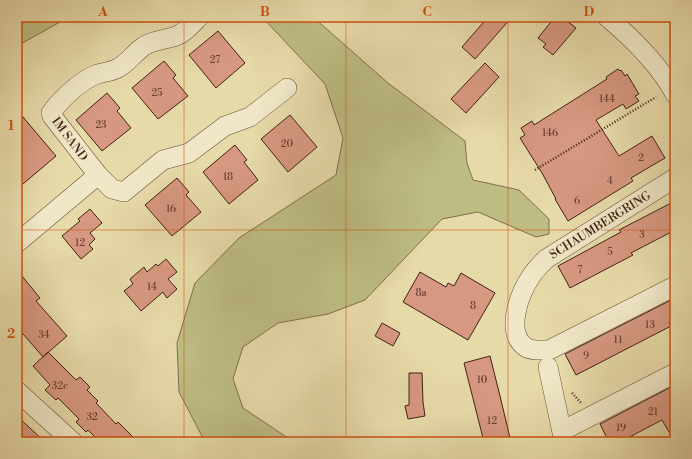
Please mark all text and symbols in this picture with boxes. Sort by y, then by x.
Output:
text: A [97,4,108,20]
text: B [260,4,270,20]
text: C [422,4,432,20]
text: D [584,4,594,20]
house number: 27 [210,54,220,66]
house number: 25 [151,87,163,99]
house number: 144 [599,93,615,105]
street label: IM SAND [48,114,91,164]
text: 1 [8,118,15,134]
house number: 23 [95,119,107,131]
house number: 146 [542,127,558,139]
house number: 20 [281,138,294,150]
house number: 2 [638,152,644,164]
house number: 18 [223,171,233,183]
house number: 4 [607,175,613,187]
street label: SCHAUMBERGRING [547,188,654,263]
house number: 6 [574,195,580,207]
house number: 16 [166,203,176,215]
house number: 3 [639,229,645,241]
house number: 12 [75,237,85,249]
house number: 5 [607,246,613,258]
house number: 7 [577,264,583,276]
house number: 14 [147,281,157,293]
house number: 8a [415,287,428,299]
house number: 8 [470,300,476,312]
house number: 13 [645,319,655,331]
text: 2 [7,326,15,342]
house number: 34 [38,329,50,341]
house number: 11 [614,334,623,346]
house number: 9 [583,350,589,362]
house number: 10 [477,374,488,386]
house number: 32c [52,380,68,392]
house number: 21 [648,406,659,418]
house number: 32 [86,411,98,423]
house number: 12 [487,415,497,427]
house number: 19 [616,422,626,434]

